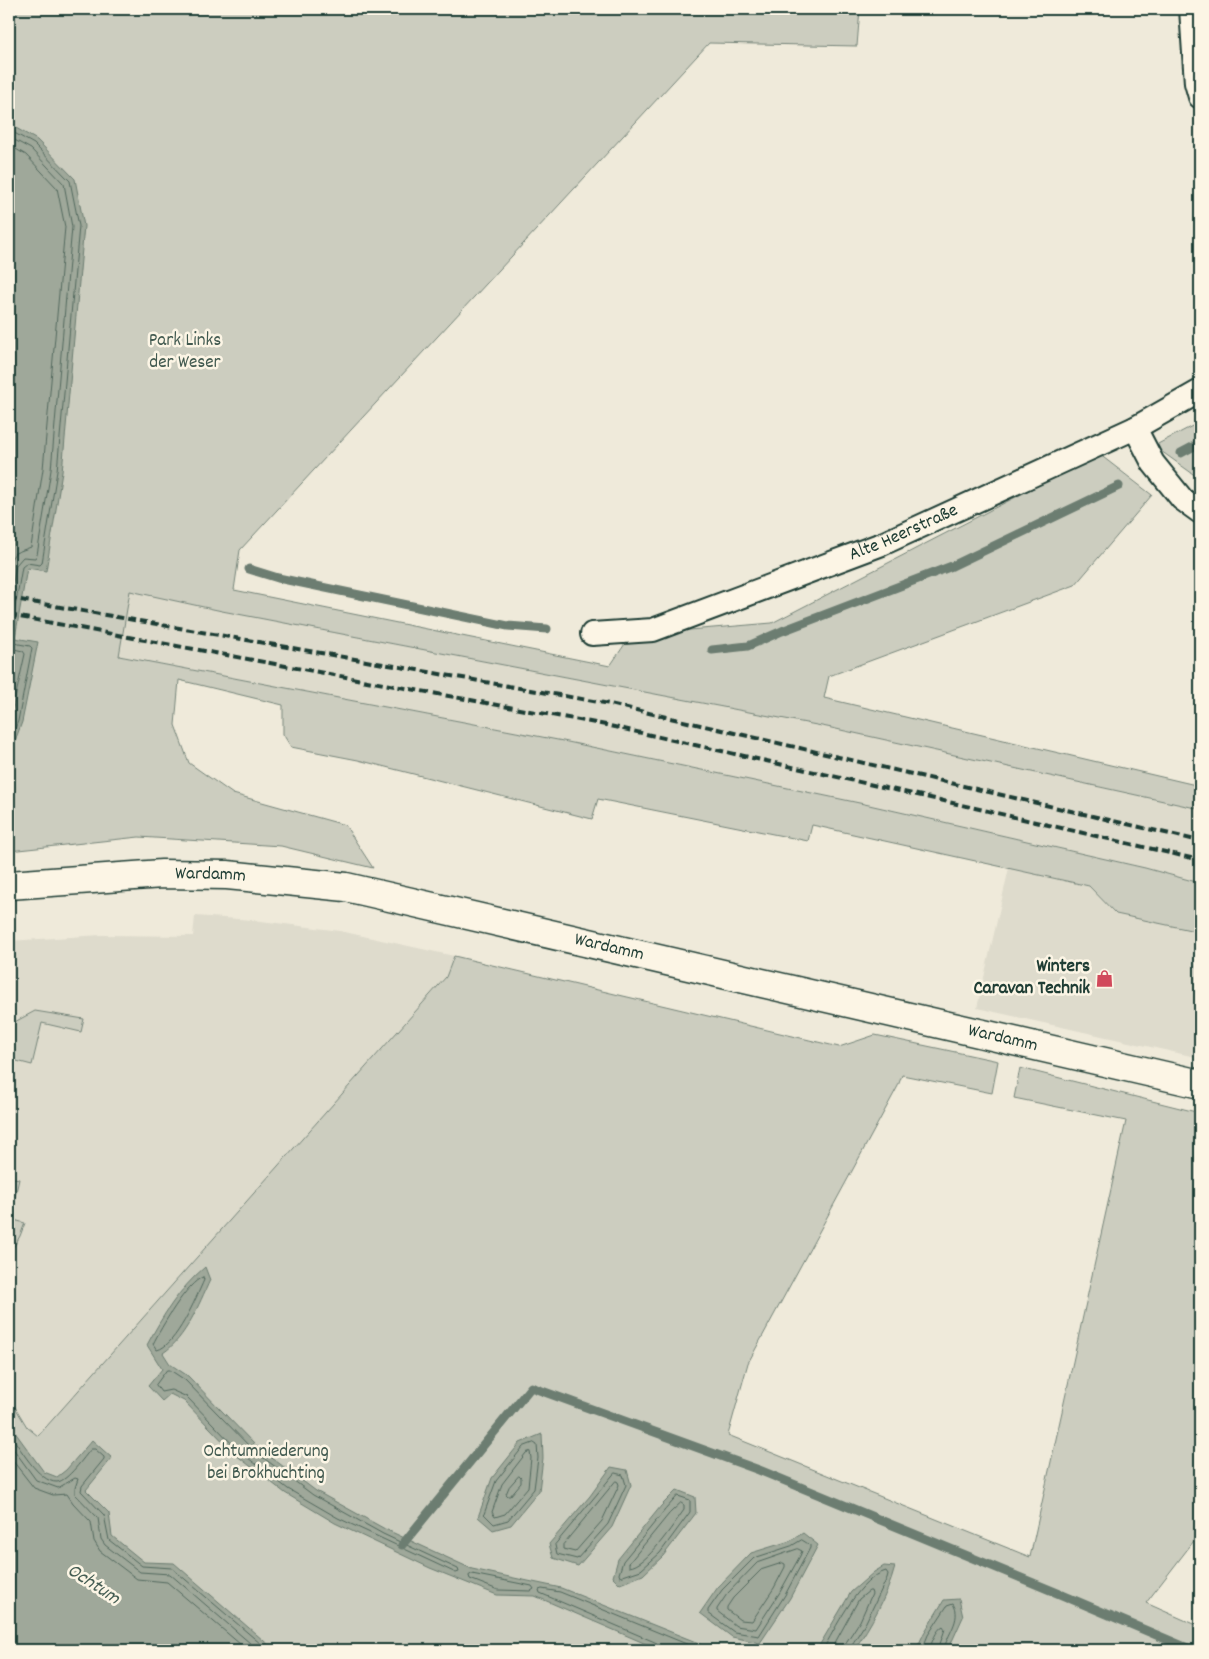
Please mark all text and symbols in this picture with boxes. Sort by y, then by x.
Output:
park label: Park Links der Weser [149,328,221,377]
street label: Alte Heerstraße [845,497,963,569]
street label: Wardamm [175,861,247,890]
street label: Wardamm [572,927,647,969]
place label: Winters Caravan Technik [973,954,1090,1003]
shop icon: Winters Caravan Technik [1094,968,1114,988]
street label: Wardamm [965,1017,1040,1060]
park label: Ochtumniederung bei Brokhuchting [203,1439,329,1488]
water label: Ochtum [61,1557,125,1613]

